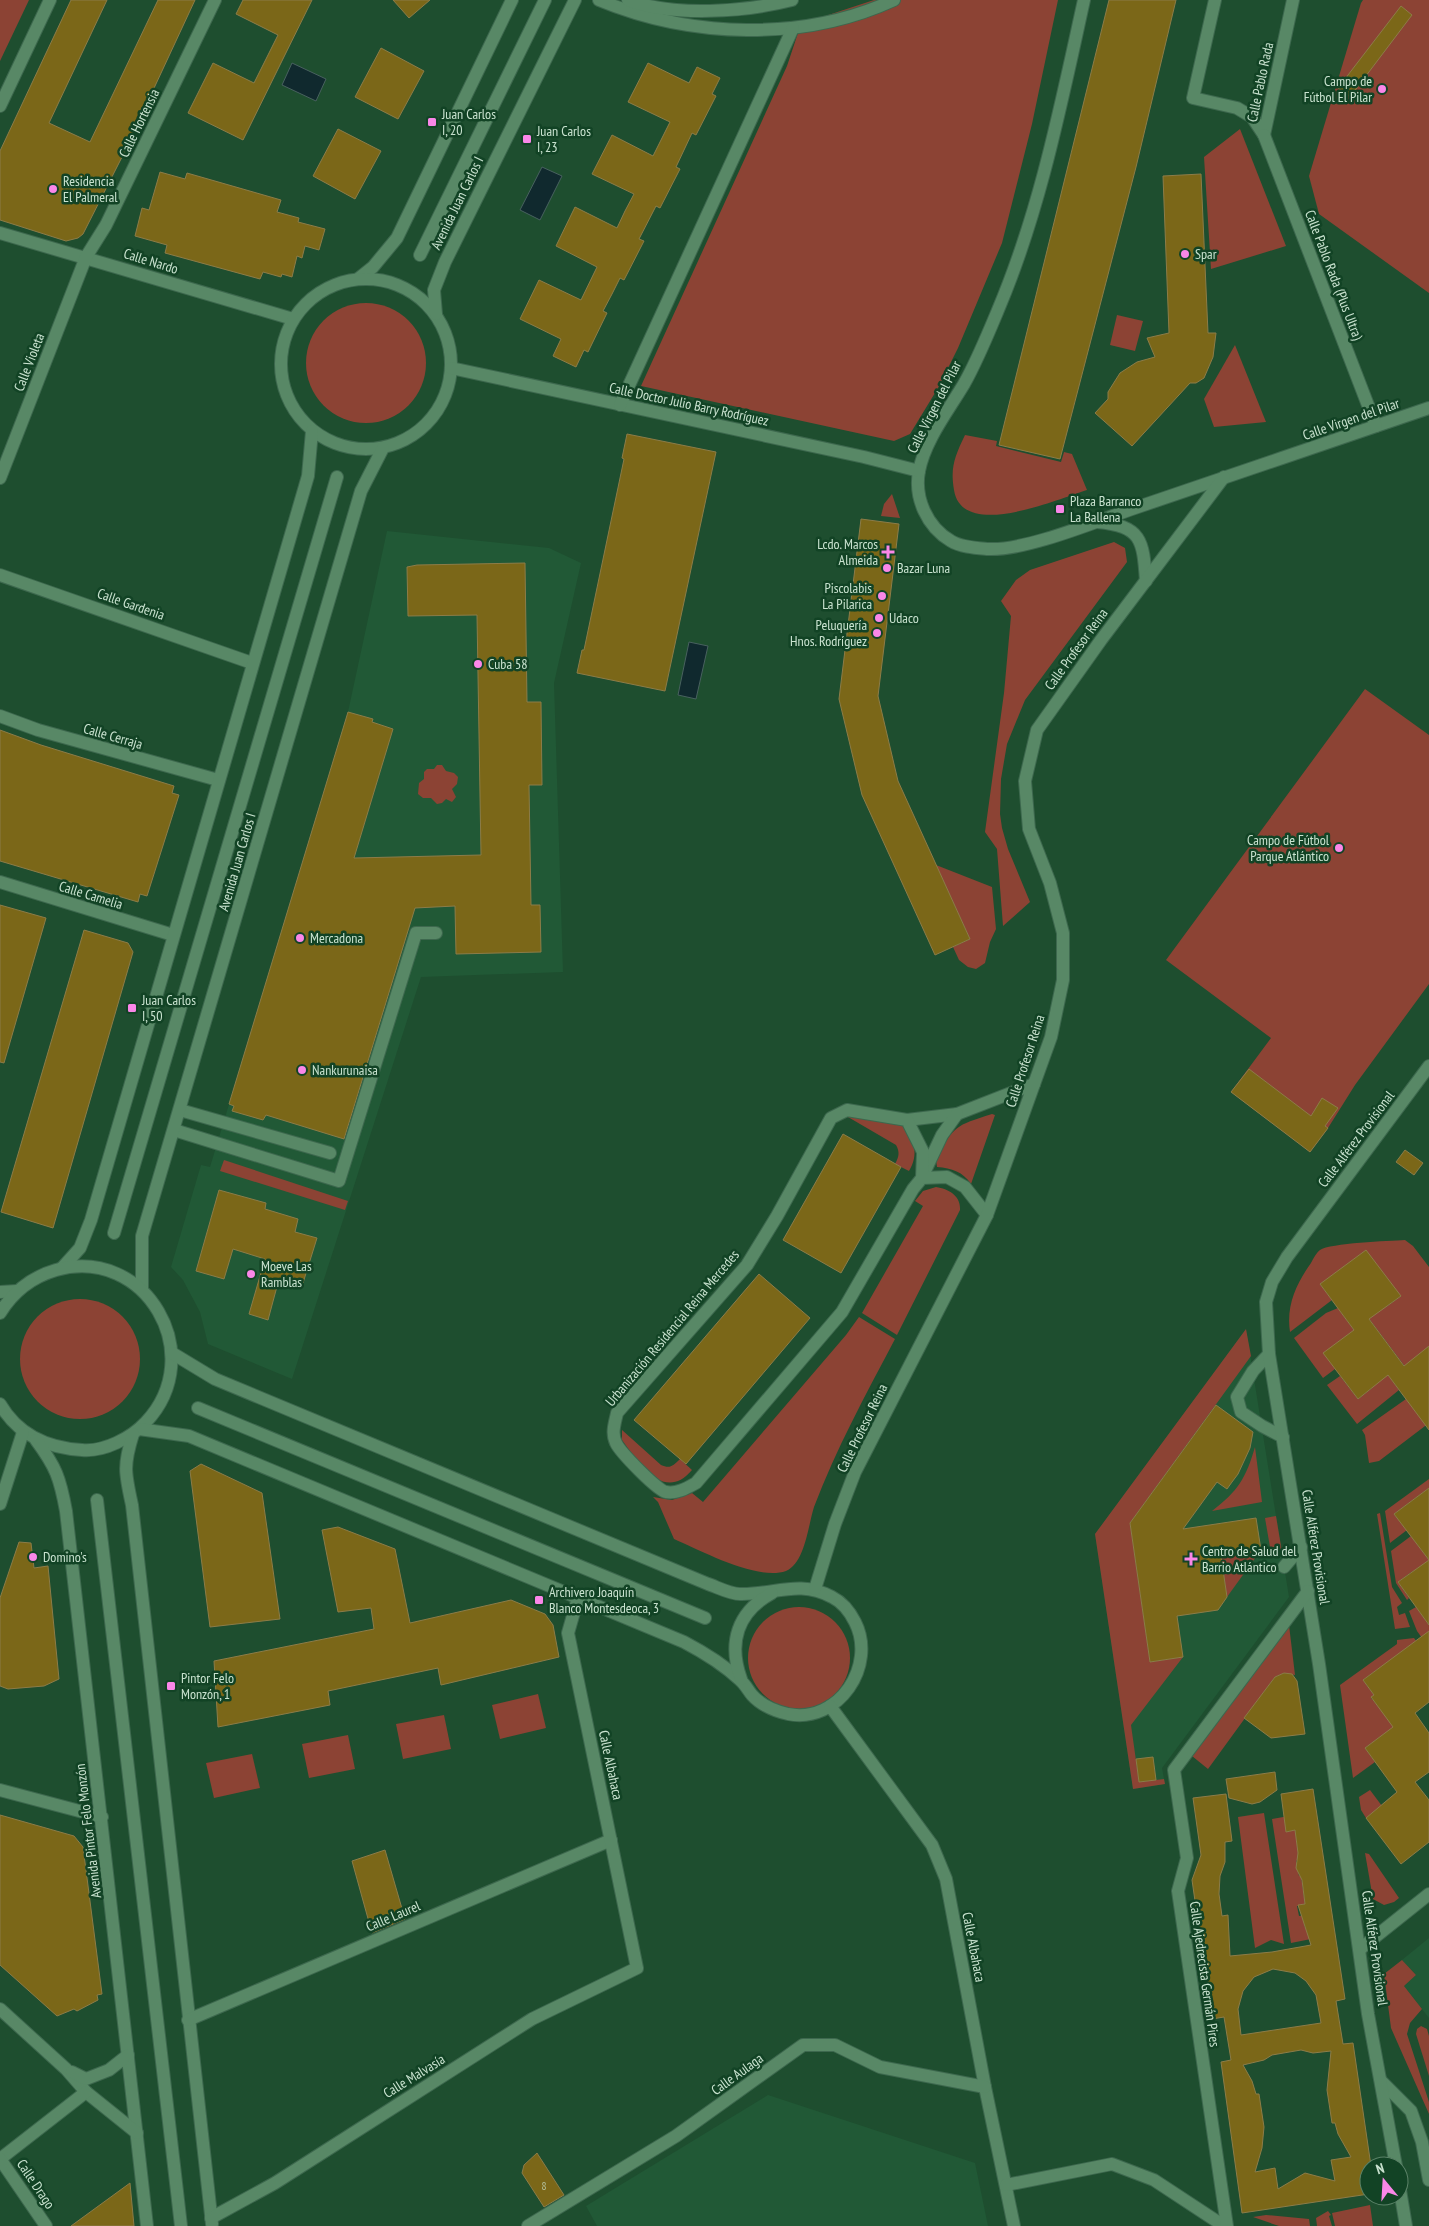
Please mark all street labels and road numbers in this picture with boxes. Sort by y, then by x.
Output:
street label: Calle Pablo Rada [1243,41,1277,123]
street label: Calle Hortensia [115,86,163,160]
street label: Avenida Juan Carlos I [427,154,487,252]
street label: Calle Pablo Rada (Plus Ultra) [1301,208,1367,343]
street label: Calle Nardo [122,244,180,278]
street label: Calle Violeta [10,330,48,394]
street label: Calle Virgen del Pilar [903,358,965,456]
street label: Calle Doctor Julio Barry Rodríguez [608,378,770,430]
street label: Calle Virgen del Pilar [1300,394,1402,444]
street label: Calle Gardenia [95,584,167,624]
street label: Calle Profesor Reina [1040,605,1112,693]
street label: Calle Cerraja [81,719,145,753]
street label: Avenida Juan Carlos I [214,811,260,913]
street label: Calle Camelia [57,877,125,913]
street label: Calle Profesor Reina [1002,1012,1048,1110]
street label: Calle Alférez Provisional [1314,1087,1399,1191]
street label: Urbanización Residencial Reina Mercedes [601,1246,743,1410]
street label: Calle Profesor Reina [833,1381,891,1475]
street label: Calle Alférez Provisional [1298,1488,1334,1606]
street label: Calle Albahaca [595,1729,627,1801]
street label: Avenida Pintor Felo Monzón [71,1763,105,1899]
street label: Calle Alférez Provisional [1358,1889,1392,2007]
street label: Calle Laurel [363,1896,424,1935]
street label: Calle Ajedrecista Germán Pires [1186,1900,1224,2048]
street label: Calle Albahaca [958,1911,990,1983]
street label: Calle Aulaga [707,2049,767,2099]
street label: Calle Malvasía [380,2050,448,2102]
street label: Calle Drago [13,2156,59,2212]

